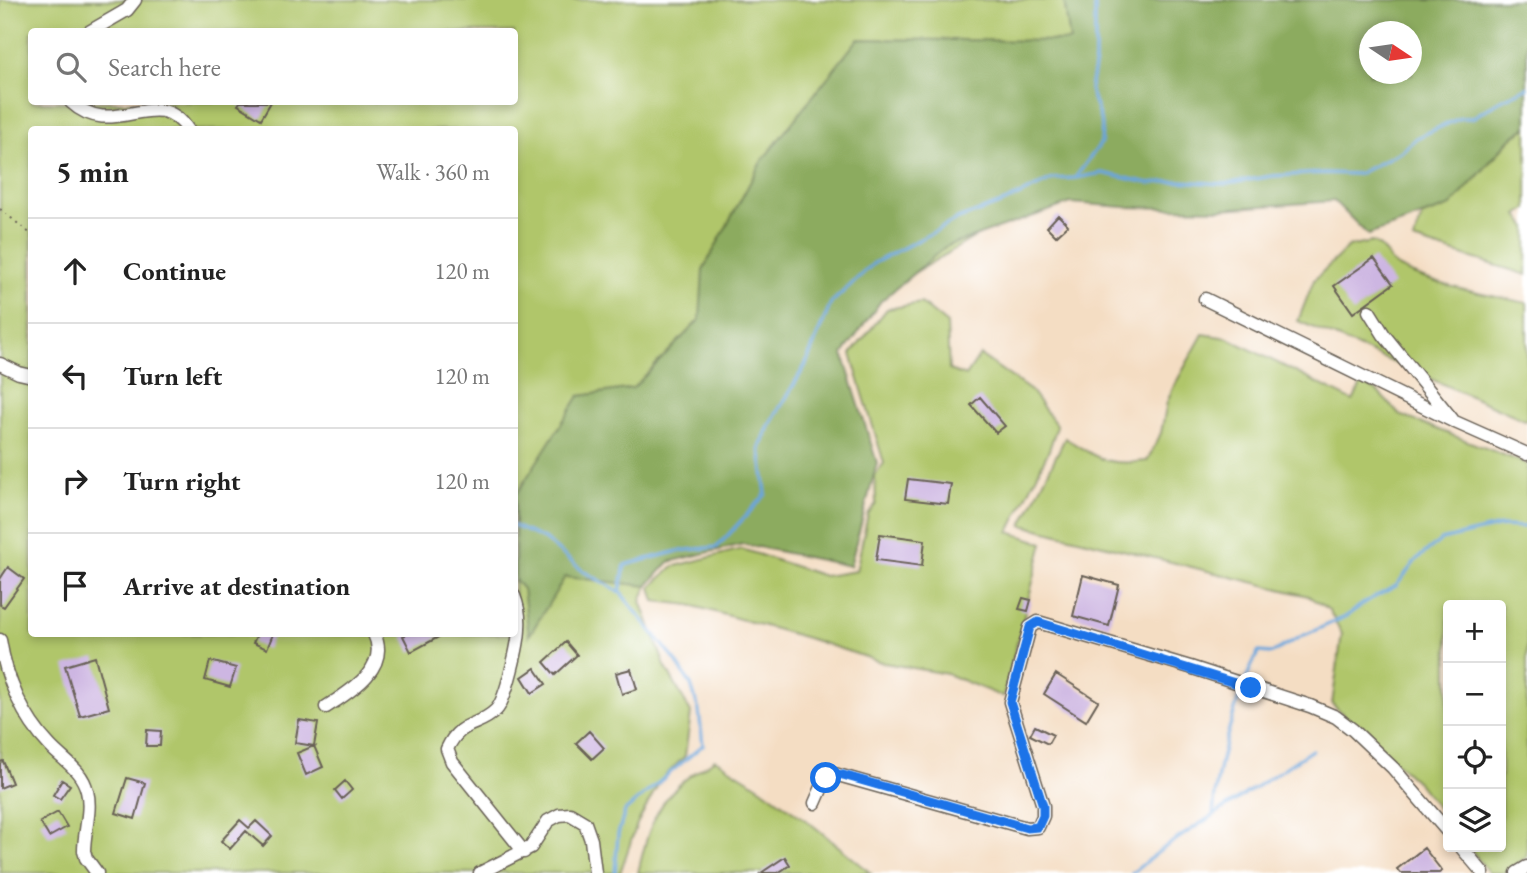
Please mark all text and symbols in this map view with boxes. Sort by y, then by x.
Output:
north arrow [1359,21,1422,84]
search box [28,28,518,105]
icon: search [52,48,90,86]
text: Search here [108,50,221,84]
text: 5 min [56,152,129,191]
text: Walk · 360 m [376,157,490,187]
icon: ahead [56,252,94,290]
text: Continue [123,254,226,288]
text: 120 m [434,256,490,286]
icon: left [56,357,94,395]
text: Turn left [123,359,222,393]
text: 120 m [434,361,490,391]
icon: right [56,462,94,500]
text: Turn right [123,464,241,498]
text: 120 m [434,466,490,496]
icon: arrive [56,567,94,605]
text: Arrive at destination [123,569,350,603]
map controls [1443,600,1506,852]
button: + [1443,600,1506,663]
button: − [1443,663,1506,726]
route end [1235,672,1266,703]
button: locate [1443,726,1506,789]
route start [810,762,841,793]
button: layers [1443,789,1506,852]

